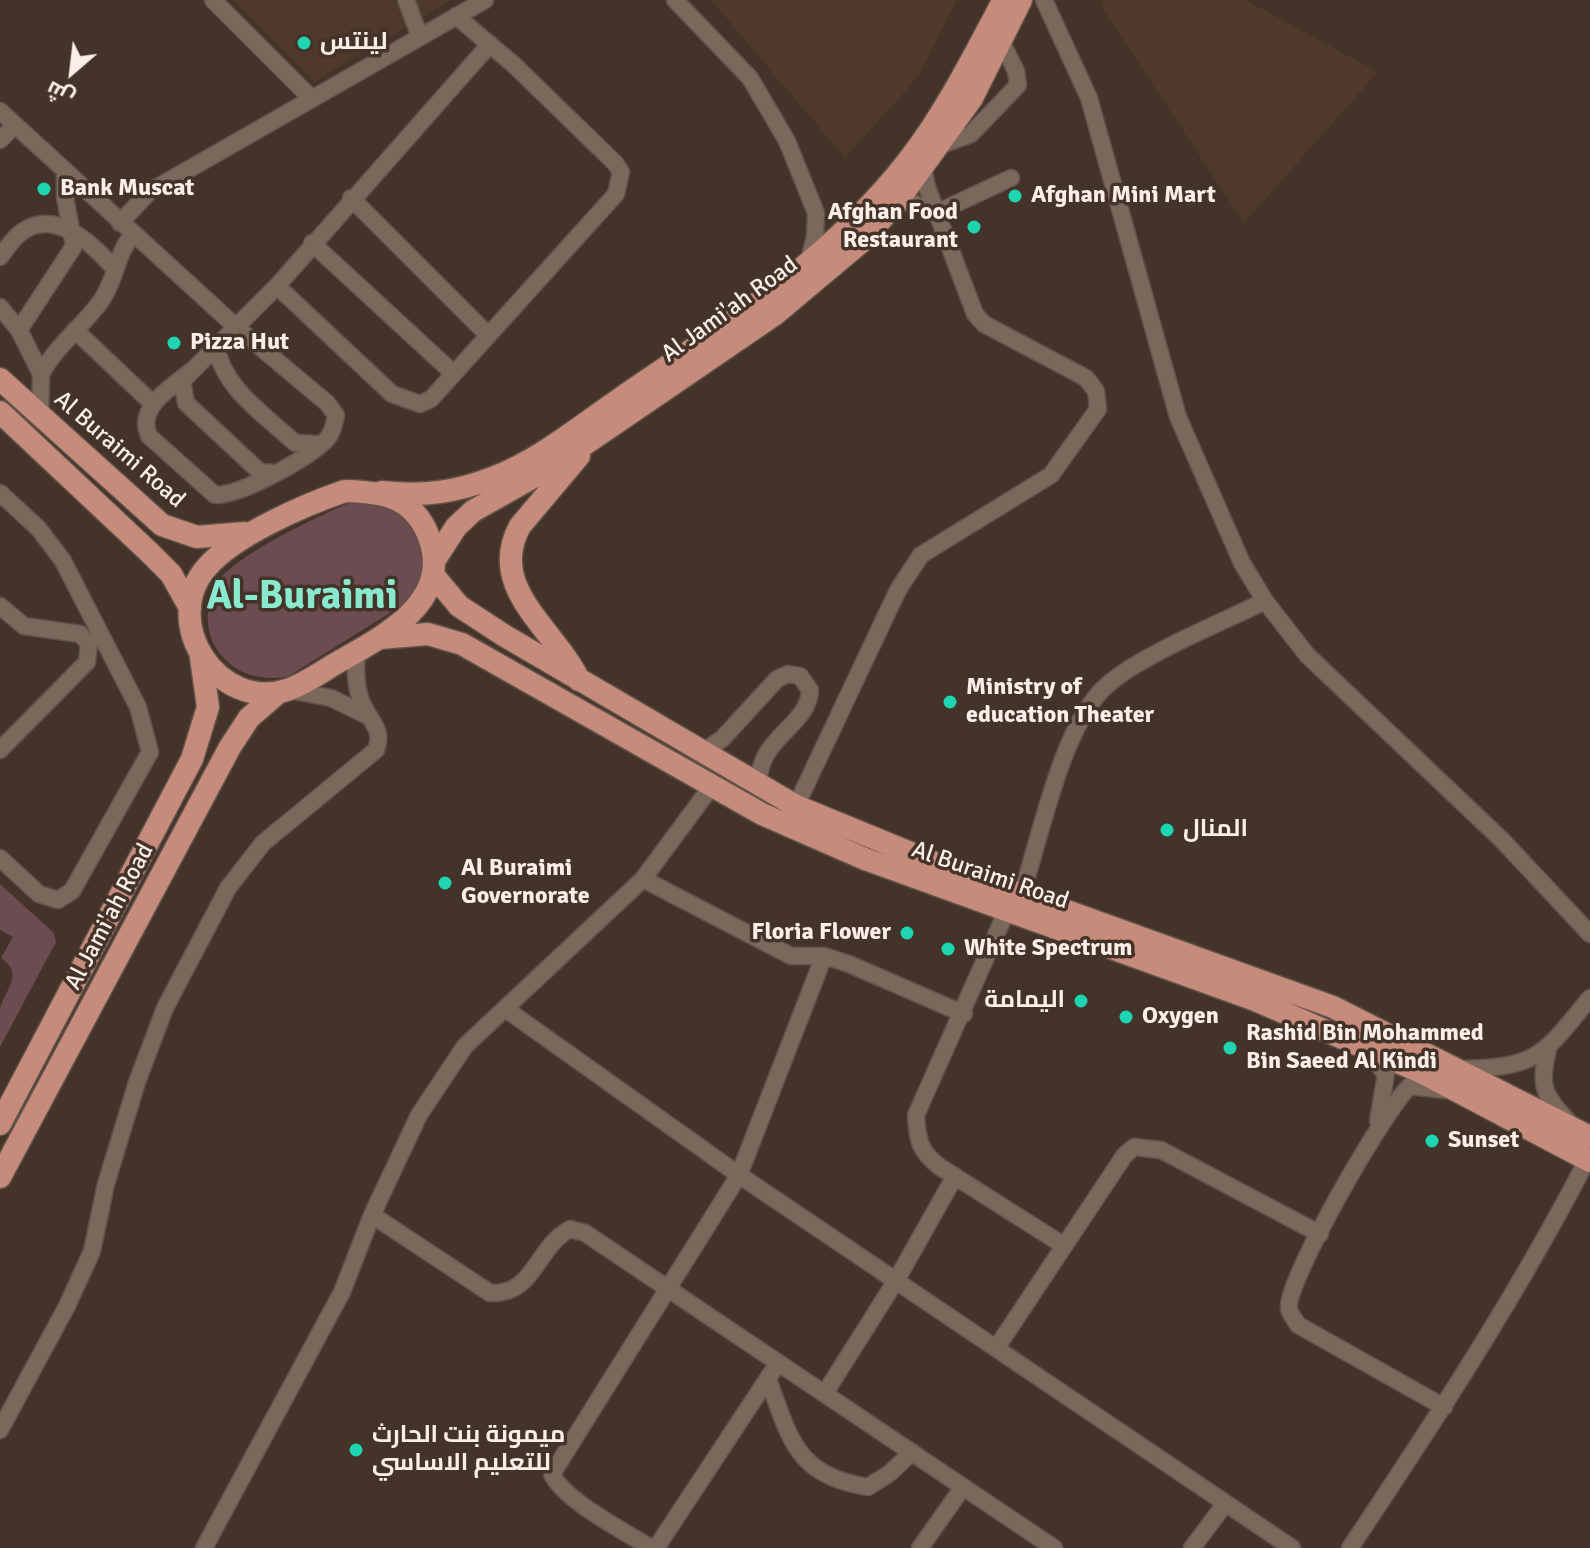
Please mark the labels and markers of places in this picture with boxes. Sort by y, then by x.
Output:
place label: لينتس [320,29,388,57]
marker: لينتس [295,34,313,52]
place label: Bank Muscat [60,175,194,203]
marker: Bank Muscat [35,180,53,198]
place label: Afghan Mini Mart [1031,182,1216,210]
marker: Afghan Mini Mart [1006,187,1024,205]
place label: Afghan Food Restaurant [828,199,958,255]
marker: Afghan Food Restaurant [965,218,983,236]
place label: Pizza Hut [190,329,289,357]
marker: Pizza Hut [165,334,183,352]
place label: Ministry of education Theater [966,674,1154,730]
marker: Ministry of education Theater [941,693,959,711]
place label: المنال [1183,816,1248,844]
marker: المنال [1158,821,1176,839]
place label: Al Buraimi Governorate [461,855,590,911]
marker: Al Buraimi Governorate [436,874,454,892]
place label: Floria Flower [752,919,891,947]
marker: Floria Flower [898,924,916,942]
place label: White Spectrum [964,935,1132,963]
marker: White Spectrum [939,940,957,958]
place label: اليمامة [984,987,1065,1015]
marker: اليمامة [1072,992,1090,1010]
place label: Oxygen [1142,1003,1219,1031]
marker: Oxygen [1117,1008,1135,1026]
place label: Rashid Bin Mohammed Bin Saeed Al Kindi [1246,1020,1484,1076]
marker: Rashid Bin Mohammed Bin Saeed Al Kindi [1221,1039,1239,1057]
place label: Sunset [1448,1127,1519,1155]
marker: Sunset [1423,1132,1441,1150]
place label: ميمونة بنت الحارث للتعليم الاساسي [372,1422,565,1478]
marker: ميمونة بنت الحارث للتعليم الاساسي [347,1441,365,1459]

